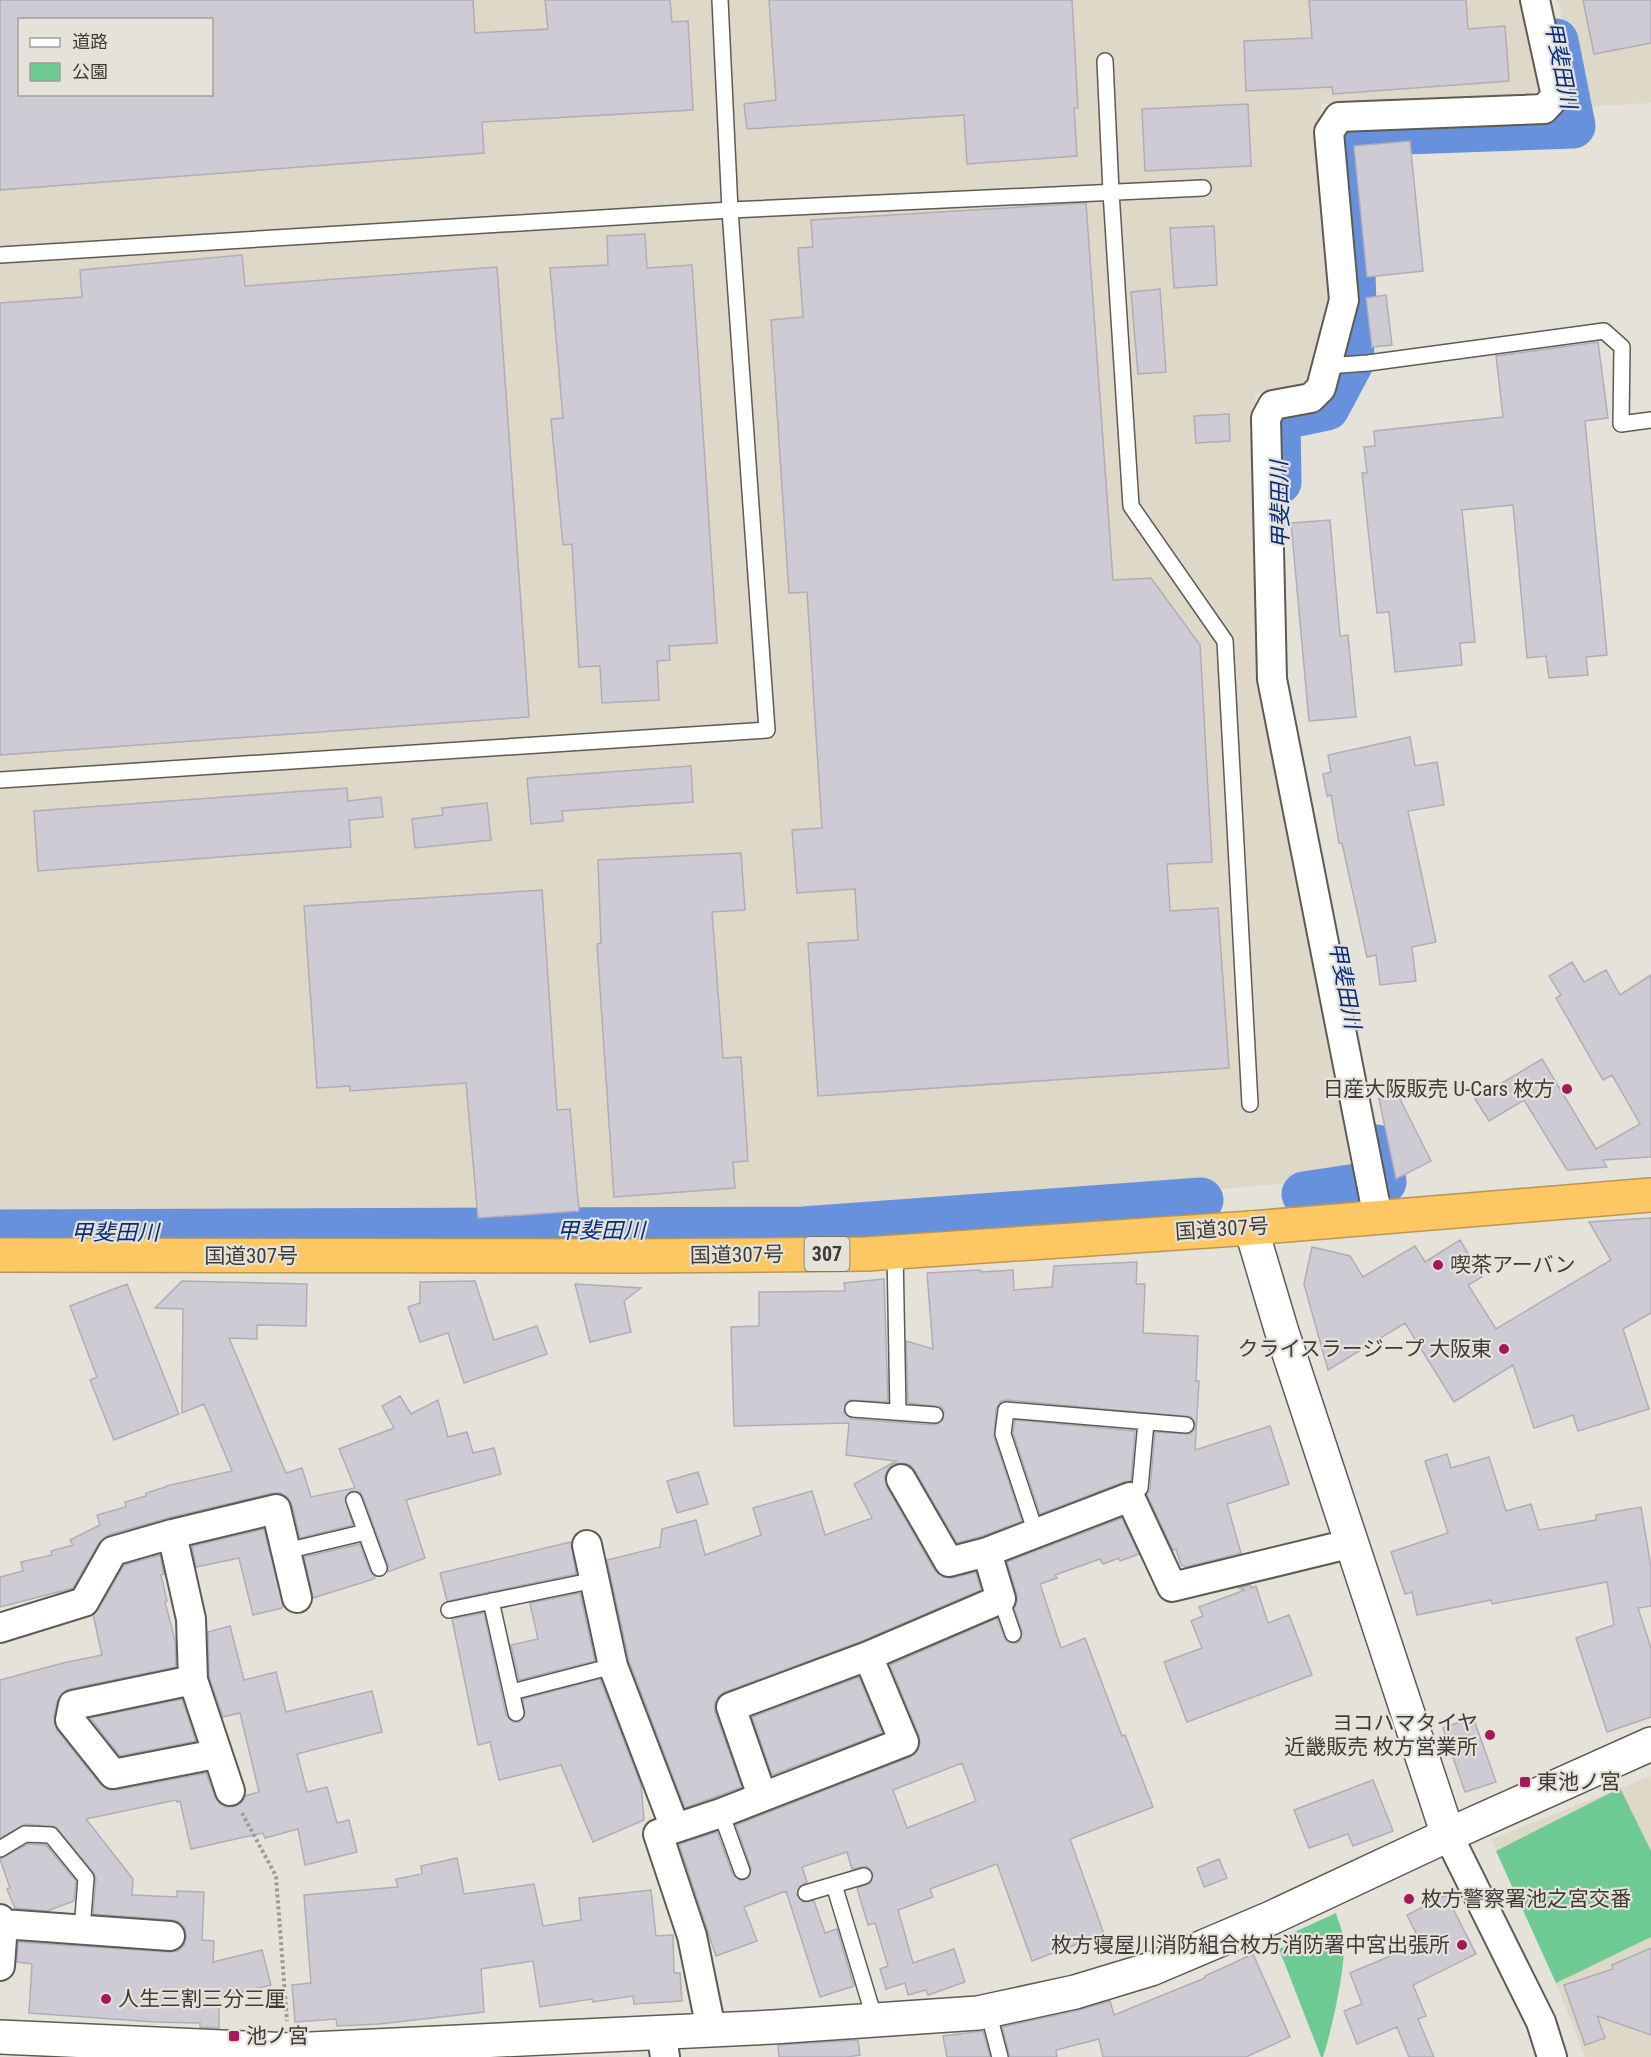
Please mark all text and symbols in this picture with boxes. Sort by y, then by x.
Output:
legend [18,18,213,96]
water label: 甲斐田川 [1540,19,1582,113]
text: 道路 [72,31,108,52]
text: 公園 [72,61,108,82]
water label: 甲斐田川 [1267,459,1293,549]
water label: 甲斐田川 [1324,939,1366,1033]
place label: 日産大阪販売 U-Cars 枚方 [1322,1077,1555,1101]
marker: 日産大阪販売 U-Cars 枚方 [1560,1082,1574,1096]
street label: 国道307号 [1174,1214,1270,1244]
water label: 甲斐田川 [557,1218,647,1243]
water label: 甲斐田川 [71,1220,161,1245]
road number: 307 [804,1237,850,1271]
street label: 国道307号 [690,1242,784,1268]
street label: 国道307号 [204,1244,298,1268]
place label: 喫茶アーバン [1450,1253,1576,1277]
marker: 喫茶アーバン [1431,1258,1445,1272]
place label: クライスラージープ 大阪東 [1237,1337,1492,1361]
marker: クライスラージープ 大阪東 [1497,1342,1511,1356]
place label: ヨコハマタイヤ 近畿販売 枚方営業所 [1284,1711,1478,1759]
marker: ヨコハマタイヤ 近畿販売 枚方営業所 [1483,1728,1497,1742]
place label: 東池ノ宮 [1537,1770,1621,1794]
marker: 東池ノ宮 [1518,1775,1532,1789]
place label: 枚方警察署池之宮交番 [1421,1887,1631,1911]
marker: 枚方警察署池之宮交番 [1402,1892,1416,1906]
place label: 枚方寝屋川消防組合枚方消防署中宮出張所 [1051,1933,1450,1957]
marker: 枚方寝屋川消防組合枚方消防署中宮出張所 [1455,1938,1469,1952]
place label: 人生三割三分三厘 [118,1987,286,2011]
marker: 人生三割三分三厘 [99,1992,113,2006]
place label: 池ノ宮 [246,2024,309,2048]
marker: 池ノ宮 [227,2029,241,2043]

